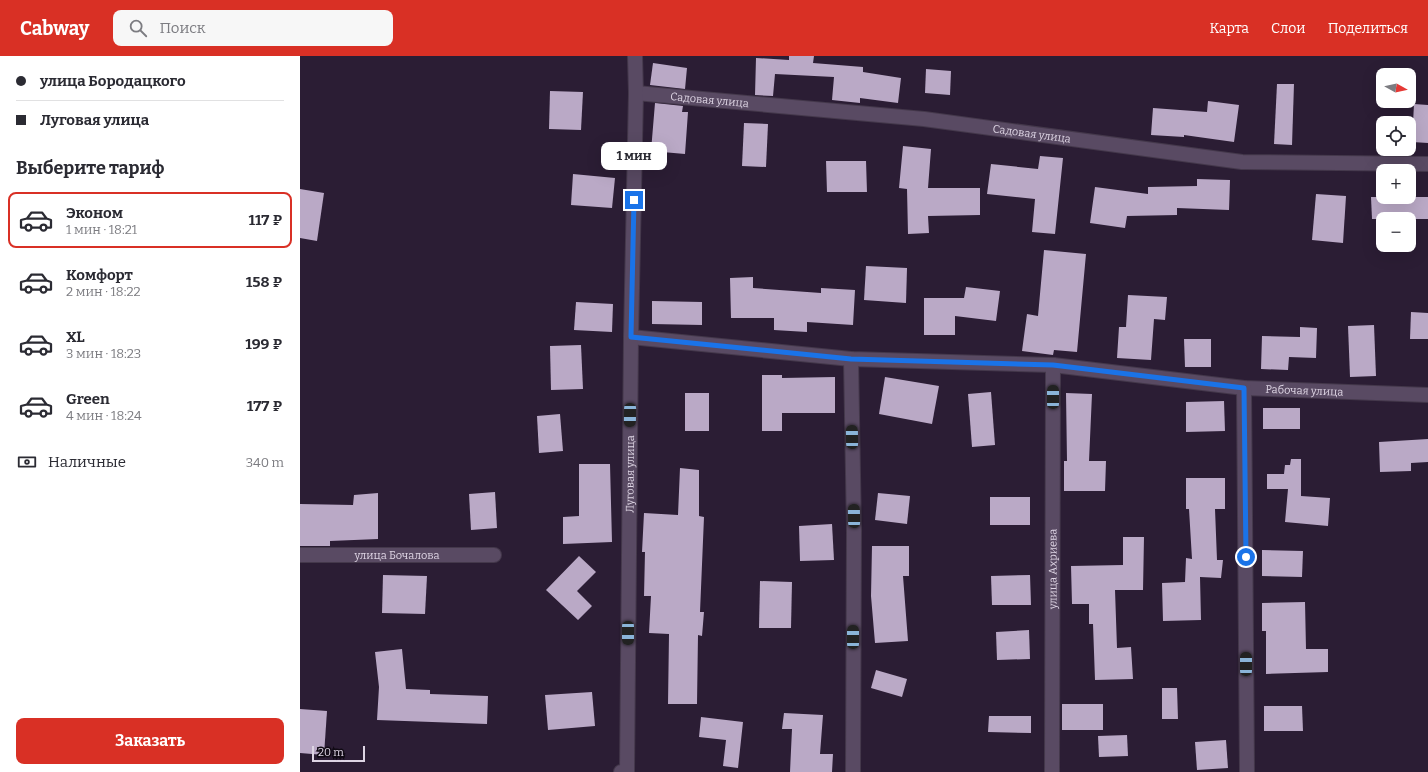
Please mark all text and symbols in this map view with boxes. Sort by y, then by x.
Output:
search box [113,10,393,46]
text: Cabway [20,17,89,40]
icon: search [127,17,149,39]
text: Поиск [159,19,206,37]
text: Карта [1209,20,1249,37]
text: Слои [1271,20,1306,37]
text: Поделиться [1328,20,1408,37]
north arrow [1376,68,1416,108]
map controls [1376,68,1416,252]
text: улица Бородацкого [40,72,186,90]
street label: Садовая улица [670,90,749,110]
text: Луговая улица [40,111,149,129]
button: locate [1376,116,1416,156]
street label: Садовая улица [992,122,1072,146]
callout: 1 мин [601,142,667,170]
text: 1 мин [616,148,652,163]
text: Выберите тариф [16,157,164,179]
button: + [1376,164,1416,204]
route end [625,191,643,209]
icon: car [18,202,54,238]
text: Эконом [66,204,123,222]
text: 117 ₽ [249,211,282,229]
button: − [1376,212,1416,252]
text: 1 мин · 18:21 [66,222,137,237]
icon: car [18,264,54,300]
text: Комфорт [66,266,133,284]
text: 158 ₽ [246,273,282,291]
text: 2 мин · 18:22 [66,284,141,299]
icon: car [18,326,54,362]
text: XL [66,328,85,346]
text: 199 ₽ [245,335,282,353]
text: 3 мин · 18:23 [66,346,141,361]
street label: Рабочая улица [1265,383,1344,399]
car [1047,385,1059,409]
icon: car [18,388,54,424]
text: Green [66,390,110,408]
text: 177 ₽ [247,397,282,415]
car [624,403,636,427]
text: 4 мин · 18:24 [66,408,142,423]
car [846,425,858,449]
street label: Луговая улица [623,435,637,513]
icon: cash [16,451,38,473]
text: Наличные [48,453,126,471]
text: 340 m [246,455,284,470]
car [848,504,860,528]
street label: улица Ахриева [1046,529,1060,610]
route start [1237,548,1255,566]
street label: улица Бочалова [353,549,440,562]
car [622,621,634,645]
car [847,625,859,649]
car [1240,652,1252,676]
button: Заказать [16,718,284,764]
scale bar [312,744,365,763]
text: 20 m [318,746,344,759]

